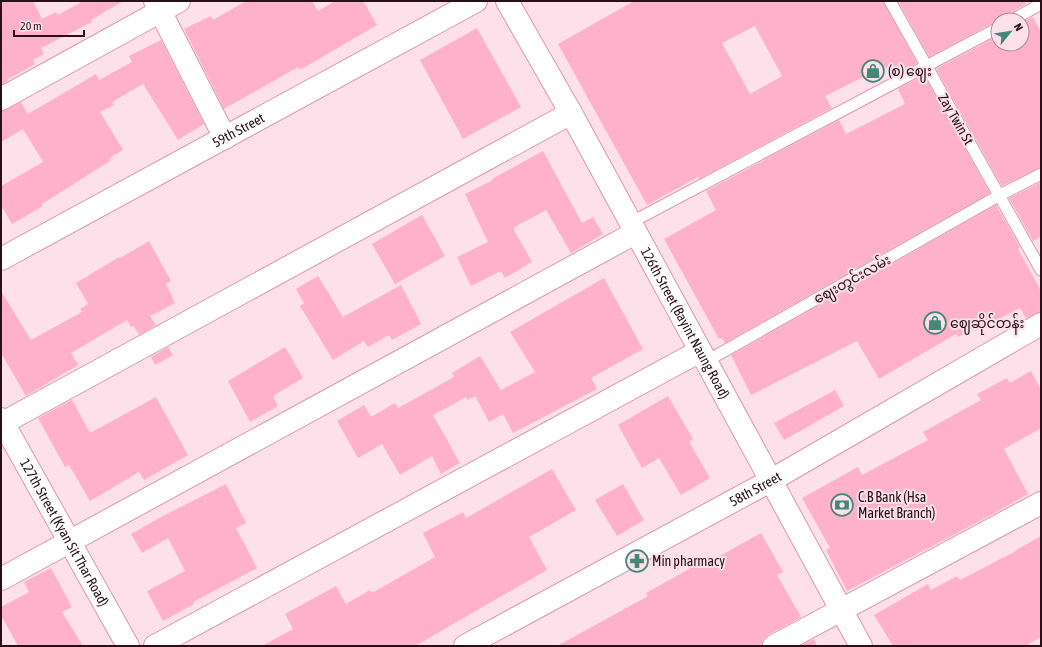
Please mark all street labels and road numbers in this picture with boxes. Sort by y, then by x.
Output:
street label: Zay Twin St [935,91,977,147]
street label: 59th Street [210,110,267,151]
street label: 126th Street (Bayint Naung Road) [638,244,733,401]
street label: ဈေးတွင်းလမ်း [810,250,895,310]
street label: 127th Street (Kyan Sit Thar Road) [17,456,112,609]
street label: 58th Street [726,468,784,510]

